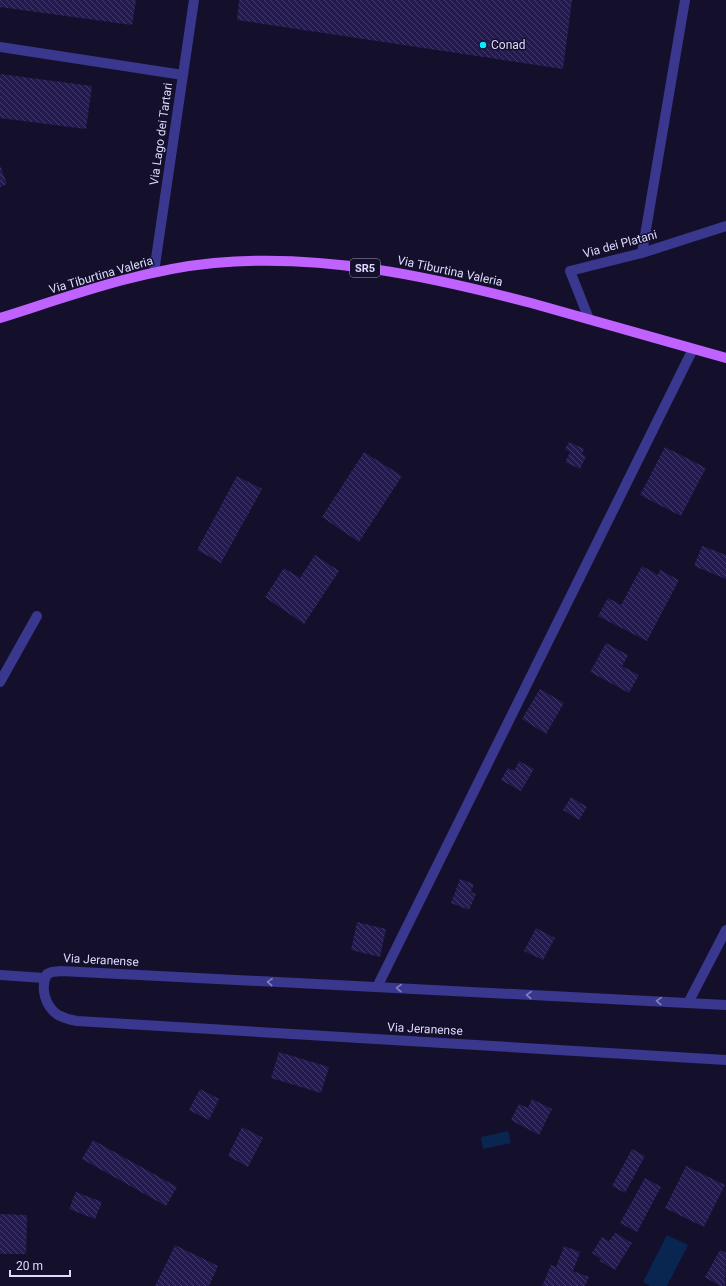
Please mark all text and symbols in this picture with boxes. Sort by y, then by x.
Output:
place label: Conad [491,38,526,52]
marker: Conad [478,40,488,50]
street label: Via Lago dei Tartari [147,82,175,186]
street label: Via dei Platani [581,227,659,261]
street label: Via Tiburtina Valeria [48,253,154,297]
street label: Via Tiburtina Valeria [396,253,504,289]
road number: SR5 [350,259,380,277]
street label: Via Jeranense [63,951,139,969]
one-way arrow [267,977,273,986]
one-way arrow [396,983,402,992]
one-way arrow [526,990,532,999]
one-way arrow [656,997,662,1006]
street label: Via Jeranense [387,1020,463,1038]
scale bar [10,1252,70,1278]
text: 20 m [16,1259,43,1273]

